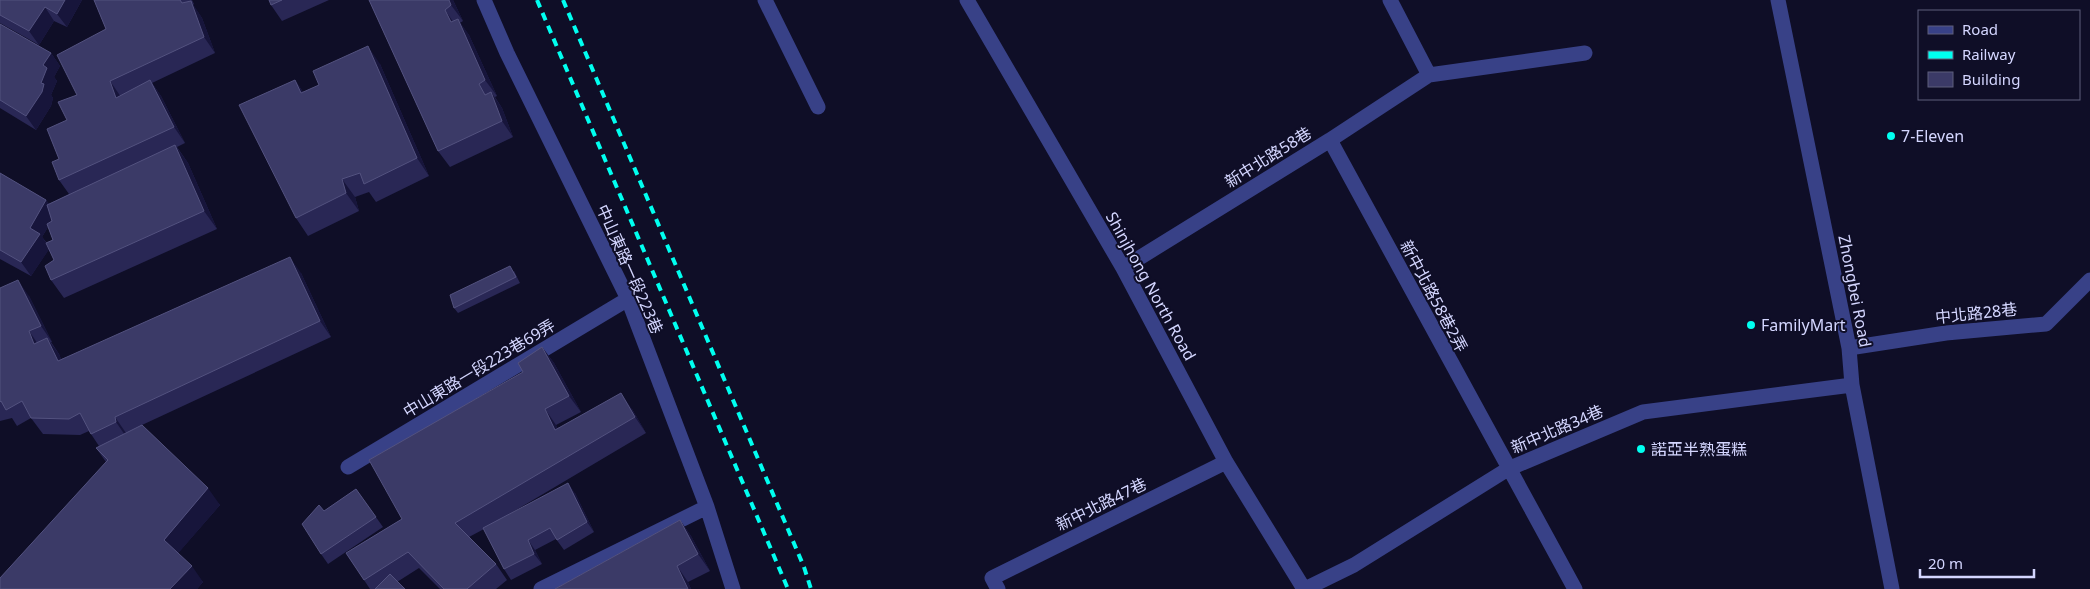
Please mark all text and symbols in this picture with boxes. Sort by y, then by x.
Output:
legend [1918,10,2080,100]
text: Road [1962,19,1998,39]
text: Railway [1962,44,2016,64]
text: Building [1962,69,2020,89]
street label: 新中北路58巷 [1220,122,1316,192]
place label: 7-Eleven [1901,125,1964,147]
marker: 7-Eleven [1885,130,1897,142]
street label: 中山東路一段223巷 [592,201,668,337]
street label: Shinjhong North Road [1101,208,1201,364]
street label: Zhongbei Road [1833,233,1877,349]
street label: 新中北路58巷2弄 [1395,236,1473,356]
street label: 中北路28巷 [1934,298,2018,328]
street label: 中山東路一段223巷69弄 [399,314,559,422]
place label: FamilyMart [1761,314,1846,336]
marker: FamilyMart [1745,319,1757,331]
street label: 新中北路34巷 [1507,400,1607,458]
place label: 諾亞半熟蛋糕 [1651,438,1747,460]
marker: 諾亞半熟蛋糕 [1635,443,1647,455]
street label: 新中北路47巷 [1052,473,1150,535]
scale bar [1920,546,2034,578]
text: 20 m [1928,553,1963,573]

